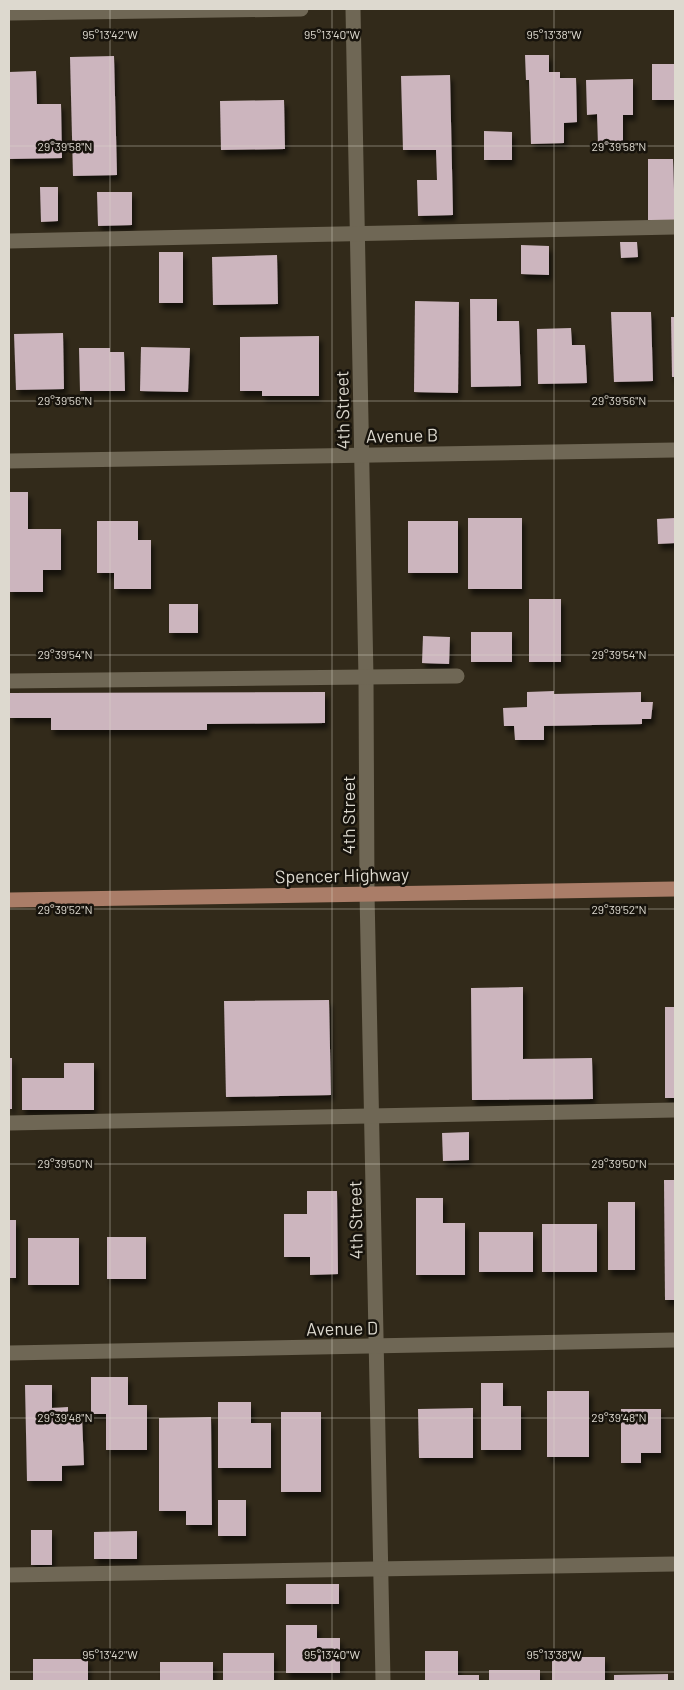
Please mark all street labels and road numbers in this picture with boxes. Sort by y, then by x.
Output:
street label: 4th Street [330,370,354,450]
street label: Avenue B [366,423,438,447]
street label: 4th Street [337,776,359,854]
street label: Spencer Highway [275,863,409,887]
street label: 4th Street [343,1180,367,1260]
street label: Avenue D [306,1316,378,1340]

